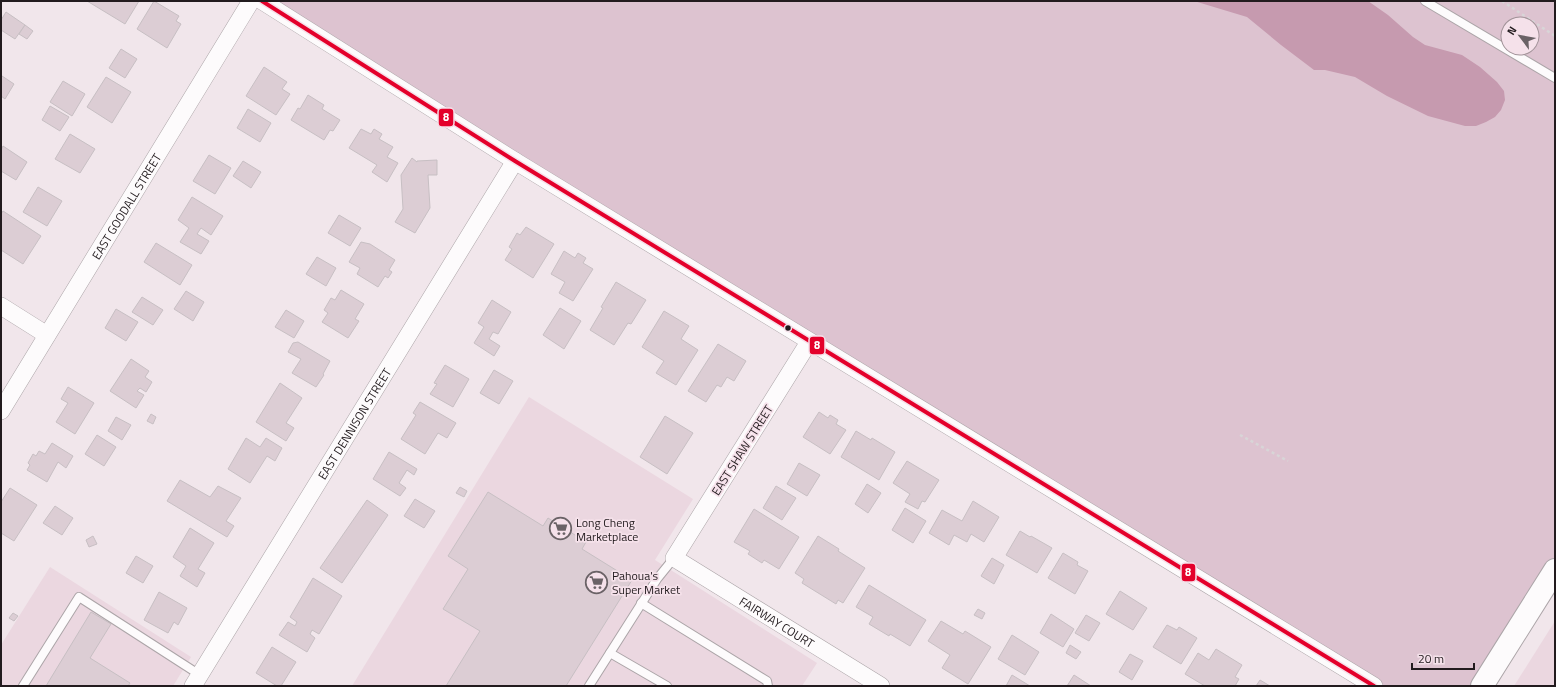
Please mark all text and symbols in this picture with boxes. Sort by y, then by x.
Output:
north arrow [1500,16,1540,56]
text: N [1503,23,1520,38]
line badge: 8 [438,108,454,127]
text: 8 [443,109,449,125]
street label: EAST GOODALL STREET [86,149,166,263]
unlabelled marker [783,323,793,333]
line badge: 8 [809,336,825,355]
text: 8 [814,337,820,353]
street label: EAST DENNISON STREET [313,363,396,483]
street label: EAST SHAW STREET [706,400,778,499]
place label: Long Cheng Marketplace [576,513,638,546]
supermarket icon: Long Cheng Marketplace [548,516,574,542]
line badge: 8 [1181,563,1196,582]
text: 8 [1185,564,1191,580]
place label: Pahoua's Super Market [612,566,681,599]
supermarket icon: Pahoua's Super Market [583,569,609,595]
street label: FAIRWAY COURT [736,591,819,653]
scale bar [1412,645,1474,671]
text: 20 m [1418,649,1444,668]

